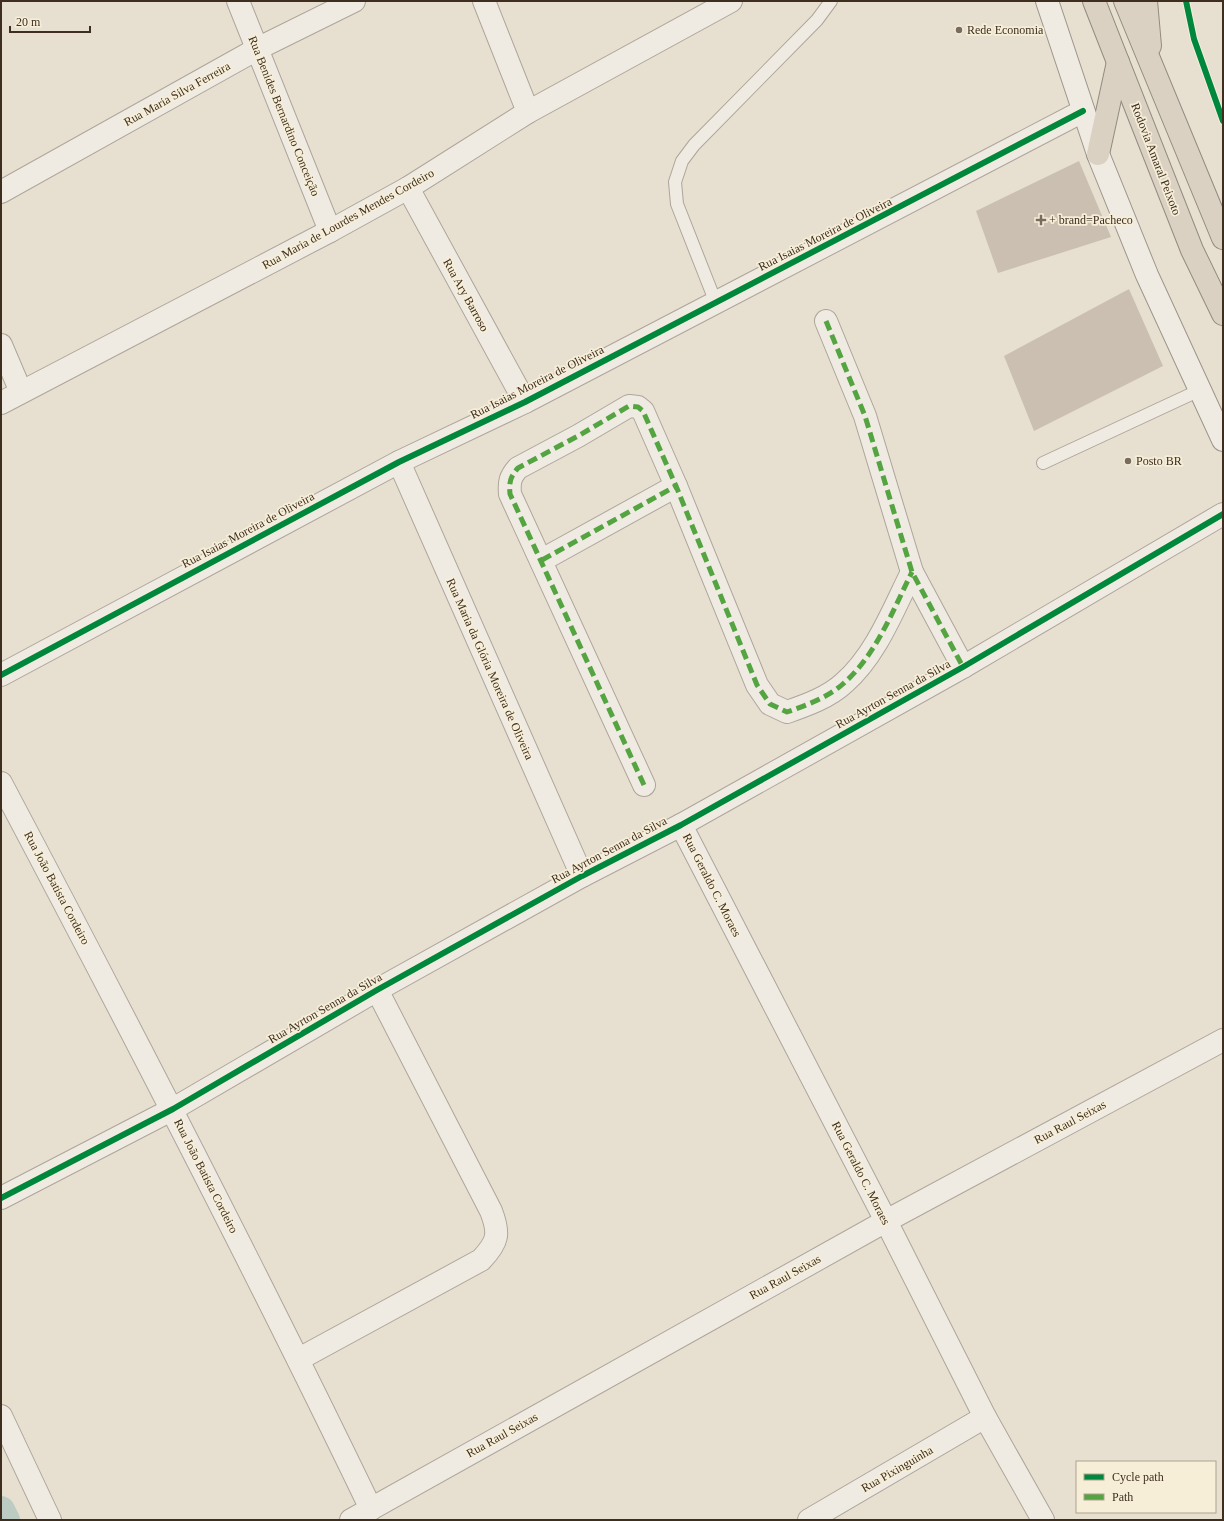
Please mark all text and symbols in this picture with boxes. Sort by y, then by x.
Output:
scale bar [10,8,90,34]
text: 20 m [16,15,41,29]
place label: Rede Economia [967,23,1044,37]
marker: Rede Economia [954,25,964,35]
street label: Rua Benides Bernardino Conceição [245,34,323,198]
street label: Rua Maria Silva Ferreira [121,59,233,129]
street label: Rodovia Amaral Peixoto [1128,101,1184,217]
street label: Rua Maria de Lourdes Mendes Cordeiro [260,166,436,272]
street label: Rua Isaias Moreira de Oliveira [756,194,895,274]
place label: + brand=Pacheco [1049,213,1133,227]
marker: + brand=Pacheco [1036,215,1046,225]
street label: Rua Ary Barroso [440,256,492,334]
street label: Rua Isaias Moreira de Oliveira [468,342,607,422]
place label: Posto BR [1136,454,1182,468]
marker: Posto BR [1123,456,1133,466]
street label: Rua Isaias Moreira de Oliveira [179,489,317,571]
street label: Rua Maria da Glória Moreira de Oliveira [443,576,537,763]
street label: Rua Ayrton Senna da Silva [833,656,953,731]
street label: Rua Ayrton Senna da Silva [549,813,670,886]
street label: Rua João Batista Cordeiro [21,829,93,947]
street label: Rua Geraldo C. Moraes [680,831,744,939]
street label: Rua Ayrton Senna da Silva [266,969,385,1046]
street label: Rua Raul Seixas [1032,1097,1109,1147]
street label: Rua João Batista Cordeiro [171,1117,241,1235]
street label: Rua Geraldo C. Moraes [829,1119,893,1227]
street label: Rua Raul Seixas [747,1251,823,1302]
street label: Rua Raul Seixas [464,1409,540,1460]
street label: Rua Pixinguinha [859,1443,936,1495]
legend [1076,1461,1216,1513]
text: Cycle path [1112,1470,1164,1484]
text: Path [1112,1490,1133,1504]

